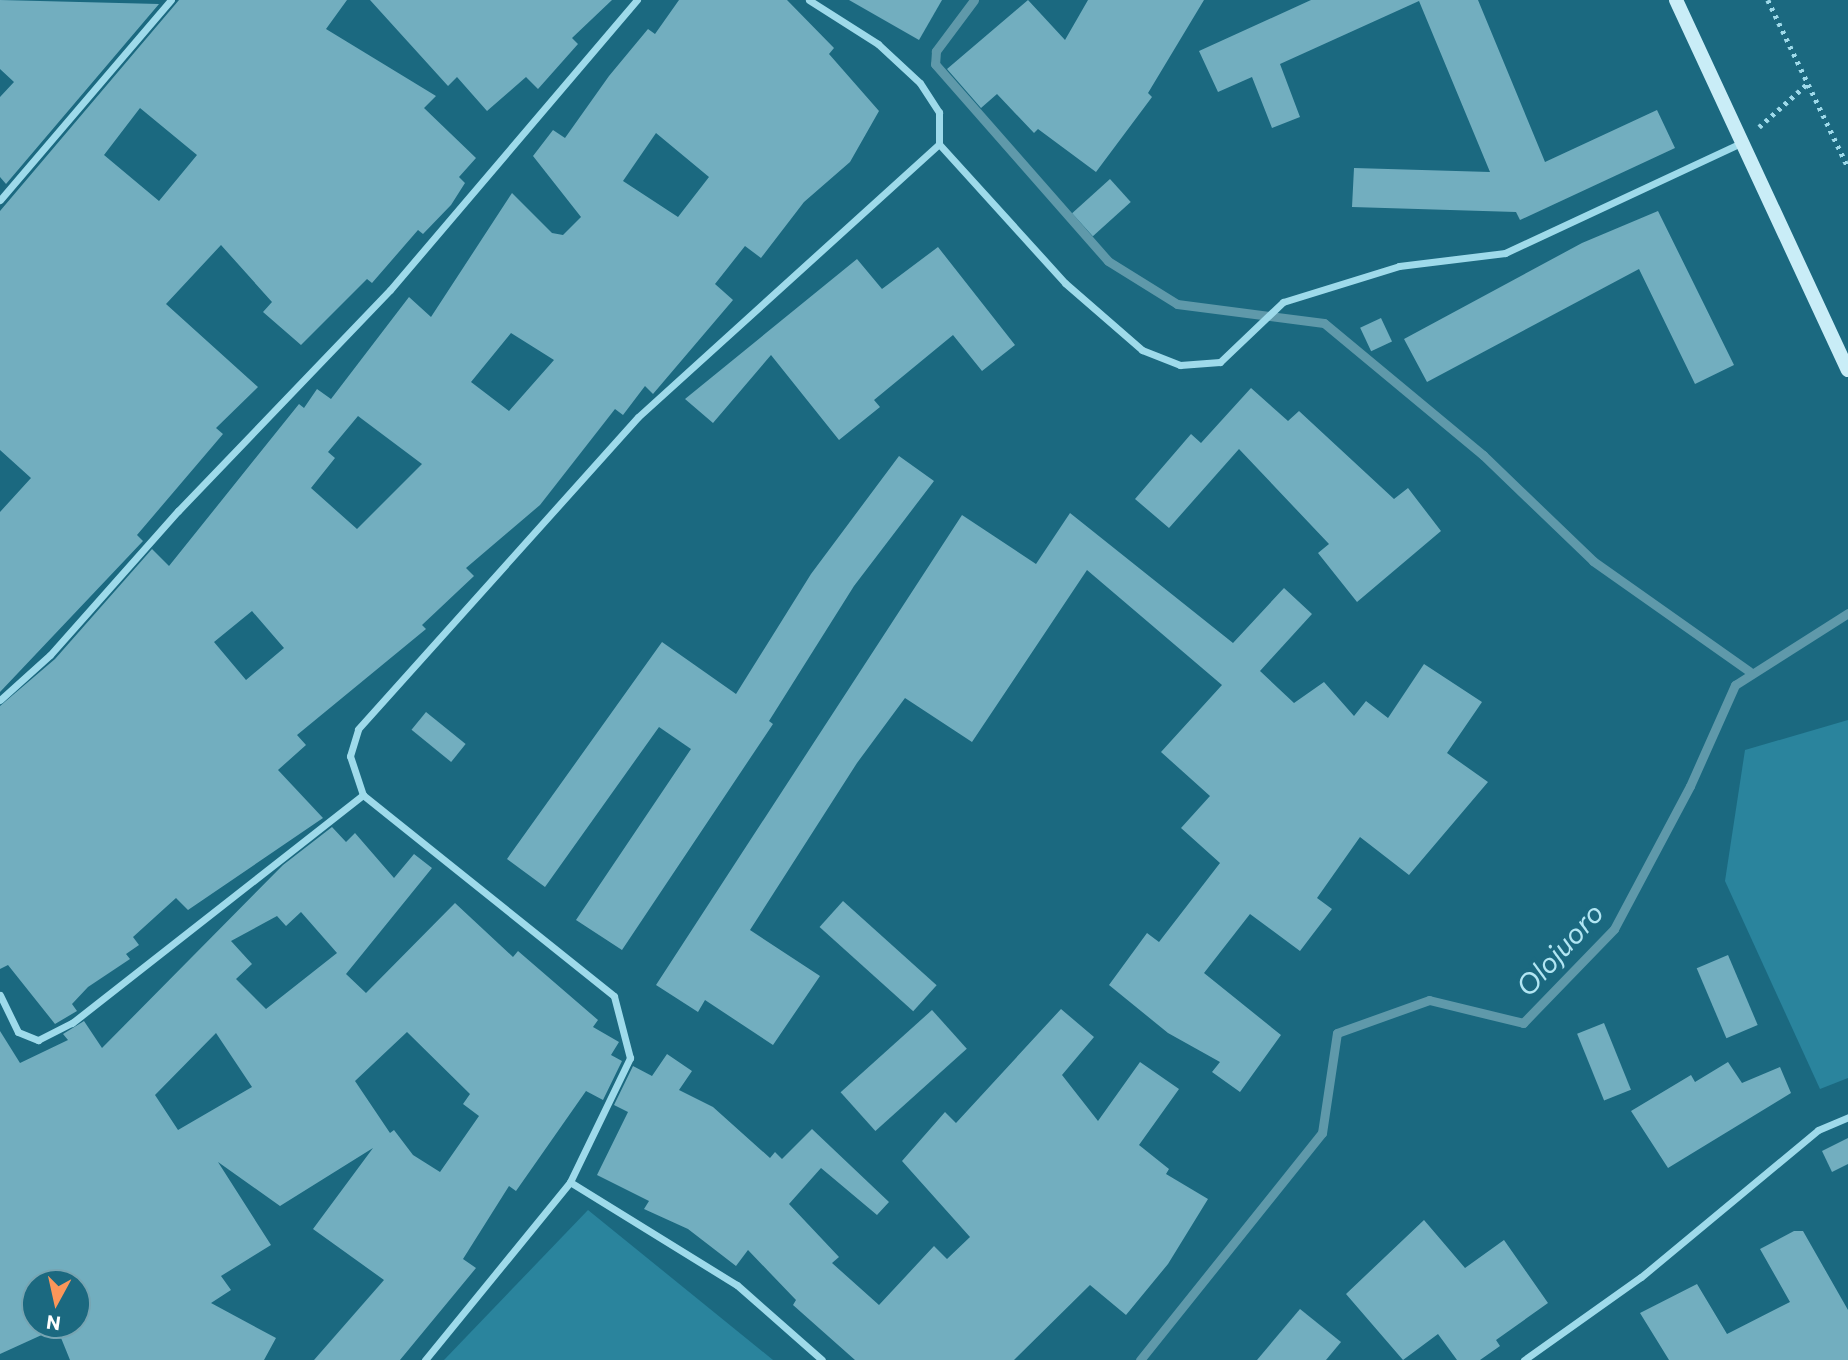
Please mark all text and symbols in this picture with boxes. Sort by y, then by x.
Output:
water label: Olojuoro [1508,896,1610,1002]
north arrow [21,1269,91,1339]
text: N [45,1311,62,1336]

